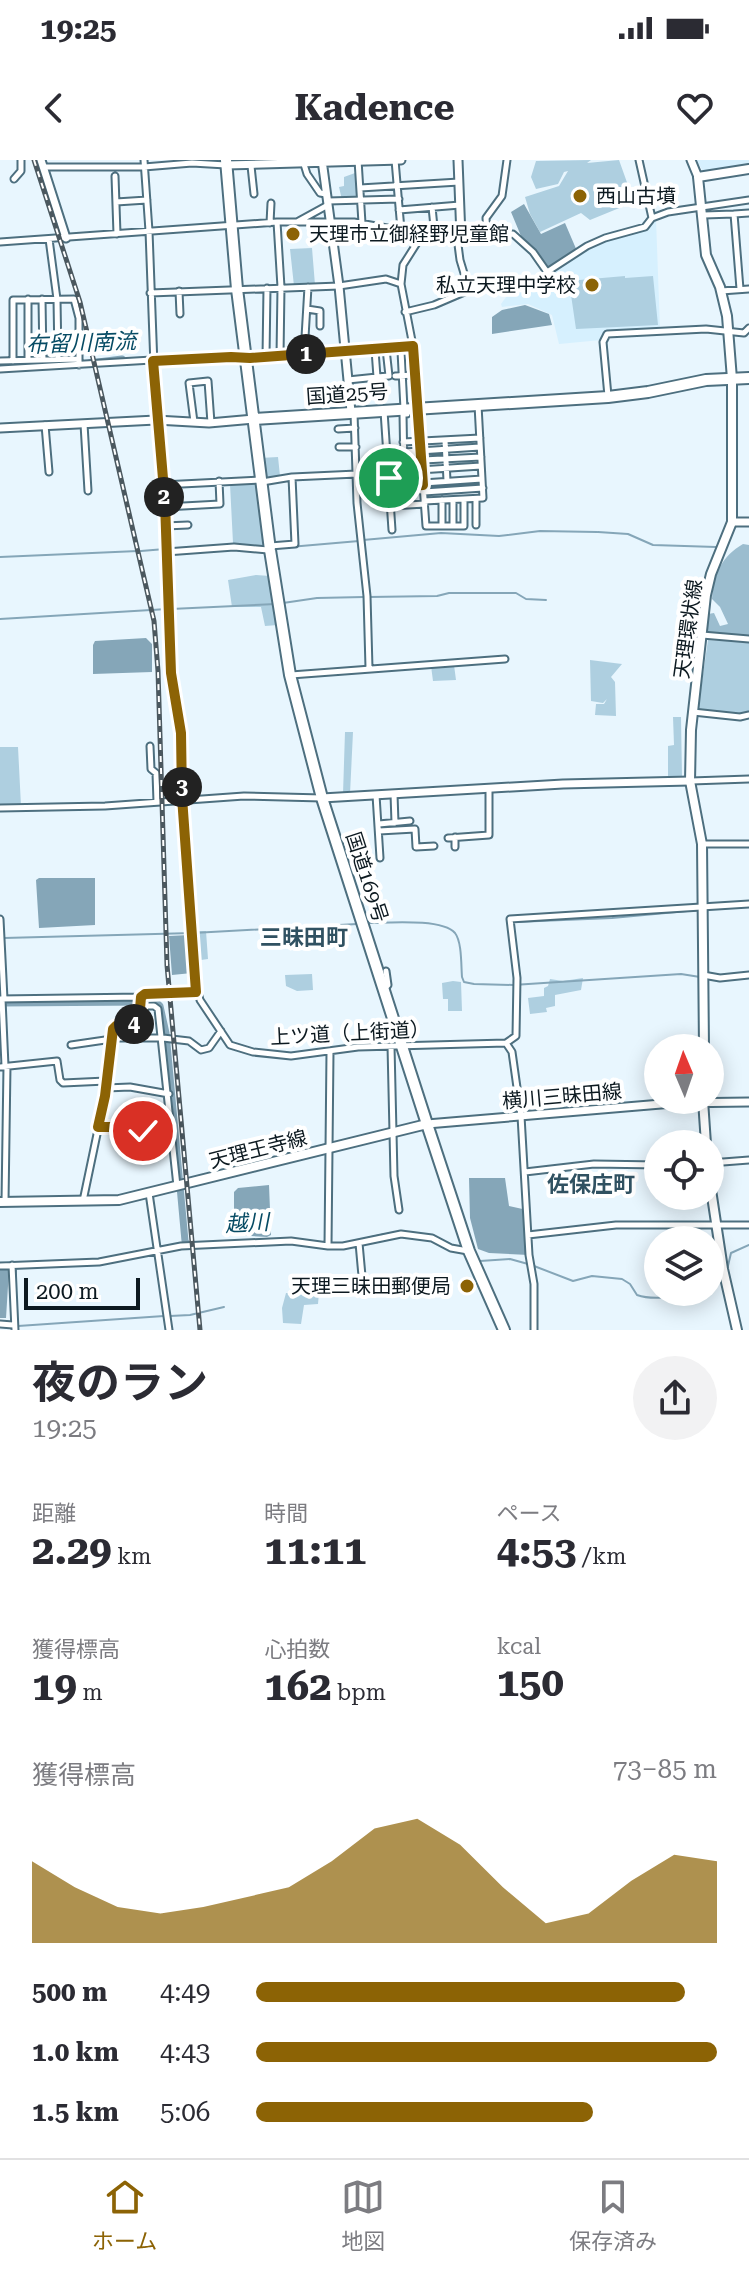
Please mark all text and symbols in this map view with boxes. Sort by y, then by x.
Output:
text: 19:25 [40,11,117,46]
icon: back [32,86,76,130]
icon: heart [673,86,717,130]
text: Kadence [294,87,455,129]
place label: 西山古墳 [596,184,676,208]
marker: 西山古墳 [571,187,589,205]
place label: 天理市立御経野児童館 [309,222,509,246]
marker: 天理市立御経野児童館 [284,225,302,243]
place label: 私立天理中学校 [436,273,576,297]
marker: 私立天理中学校 [583,276,601,294]
water label: 布留川南流 [26,328,139,357]
pin: 1 [286,334,326,374]
text: 1 [300,341,312,366]
street label: 国道25号 [305,379,389,409]
pin [355,444,423,512]
icon: arrive [367,456,411,500]
pin: 2 [144,477,184,517]
text: 2 [158,484,170,509]
street label: 天理環状線 [669,578,707,680]
pin: 3 [162,767,202,807]
text: 3 [176,774,188,799]
street label: 国道169号 [341,829,393,925]
district label: 三昧田町 [260,925,348,950]
pin: 4 [114,1004,154,1044]
text: 4 [128,1011,140,1036]
street label: 上ツ道（上街道） [269,1017,431,1049]
north arrow [644,1034,724,1114]
map controls [644,1034,724,1306]
street label: 横川三昧田線 [501,1079,623,1113]
pin [109,1097,177,1165]
icon: check [121,1109,165,1153]
street label: 天理王寺線 [207,1125,309,1173]
button: locate [644,1130,724,1210]
district label: 佐保庄町 [547,1172,635,1197]
water label: 越川 [224,1209,272,1237]
button: layers [644,1226,724,1306]
scale bar [24,1274,140,1310]
place label: 天理三昧田郵便局 [291,1274,451,1298]
marker: 天理三昧田郵便局 [458,1277,476,1295]
text: 200 m [36,1279,99,1304]
button: share [633,1356,717,1440]
text: 夜のラン [32,1357,208,1409]
text: 19:25 [32,1413,97,1443]
text: 距離 [32,1501,76,1526]
text: 時間 [264,1501,308,1526]
text: ペース [497,1501,562,1526]
text: 2.29 [32,1527,112,1574]
text: 11:11 [264,1527,366,1574]
text: 4:53 [497,1527,576,1574]
text: km [112,1544,151,1569]
text: /km [576,1544,626,1569]
text: kcal [497,1634,541,1659]
text: 獲得標高 [32,1637,120,1662]
text: 心拍数 [264,1637,330,1662]
text: 150 [497,1659,564,1706]
text: 19 [32,1663,77,1710]
text: 162 [264,1663,332,1710]
text: m [77,1680,102,1705]
text: bpm [332,1680,386,1705]
text: 73–85 m [613,1754,717,1784]
text: 獲得標高 [32,1760,136,1790]
text: 500 m [32,1977,107,2007]
text: 4:49 [160,1977,210,2007]
text: 1.0 km [32,2037,119,2067]
text: 4:43 [160,2037,210,2067]
text: 1.5 km [32,2097,119,2127]
text: 5:06 [160,2097,210,2127]
tab: ホーム [92,2175,157,2255]
tab: 地図 [341,2175,385,2255]
tab: 保存済み [569,2175,657,2255]

